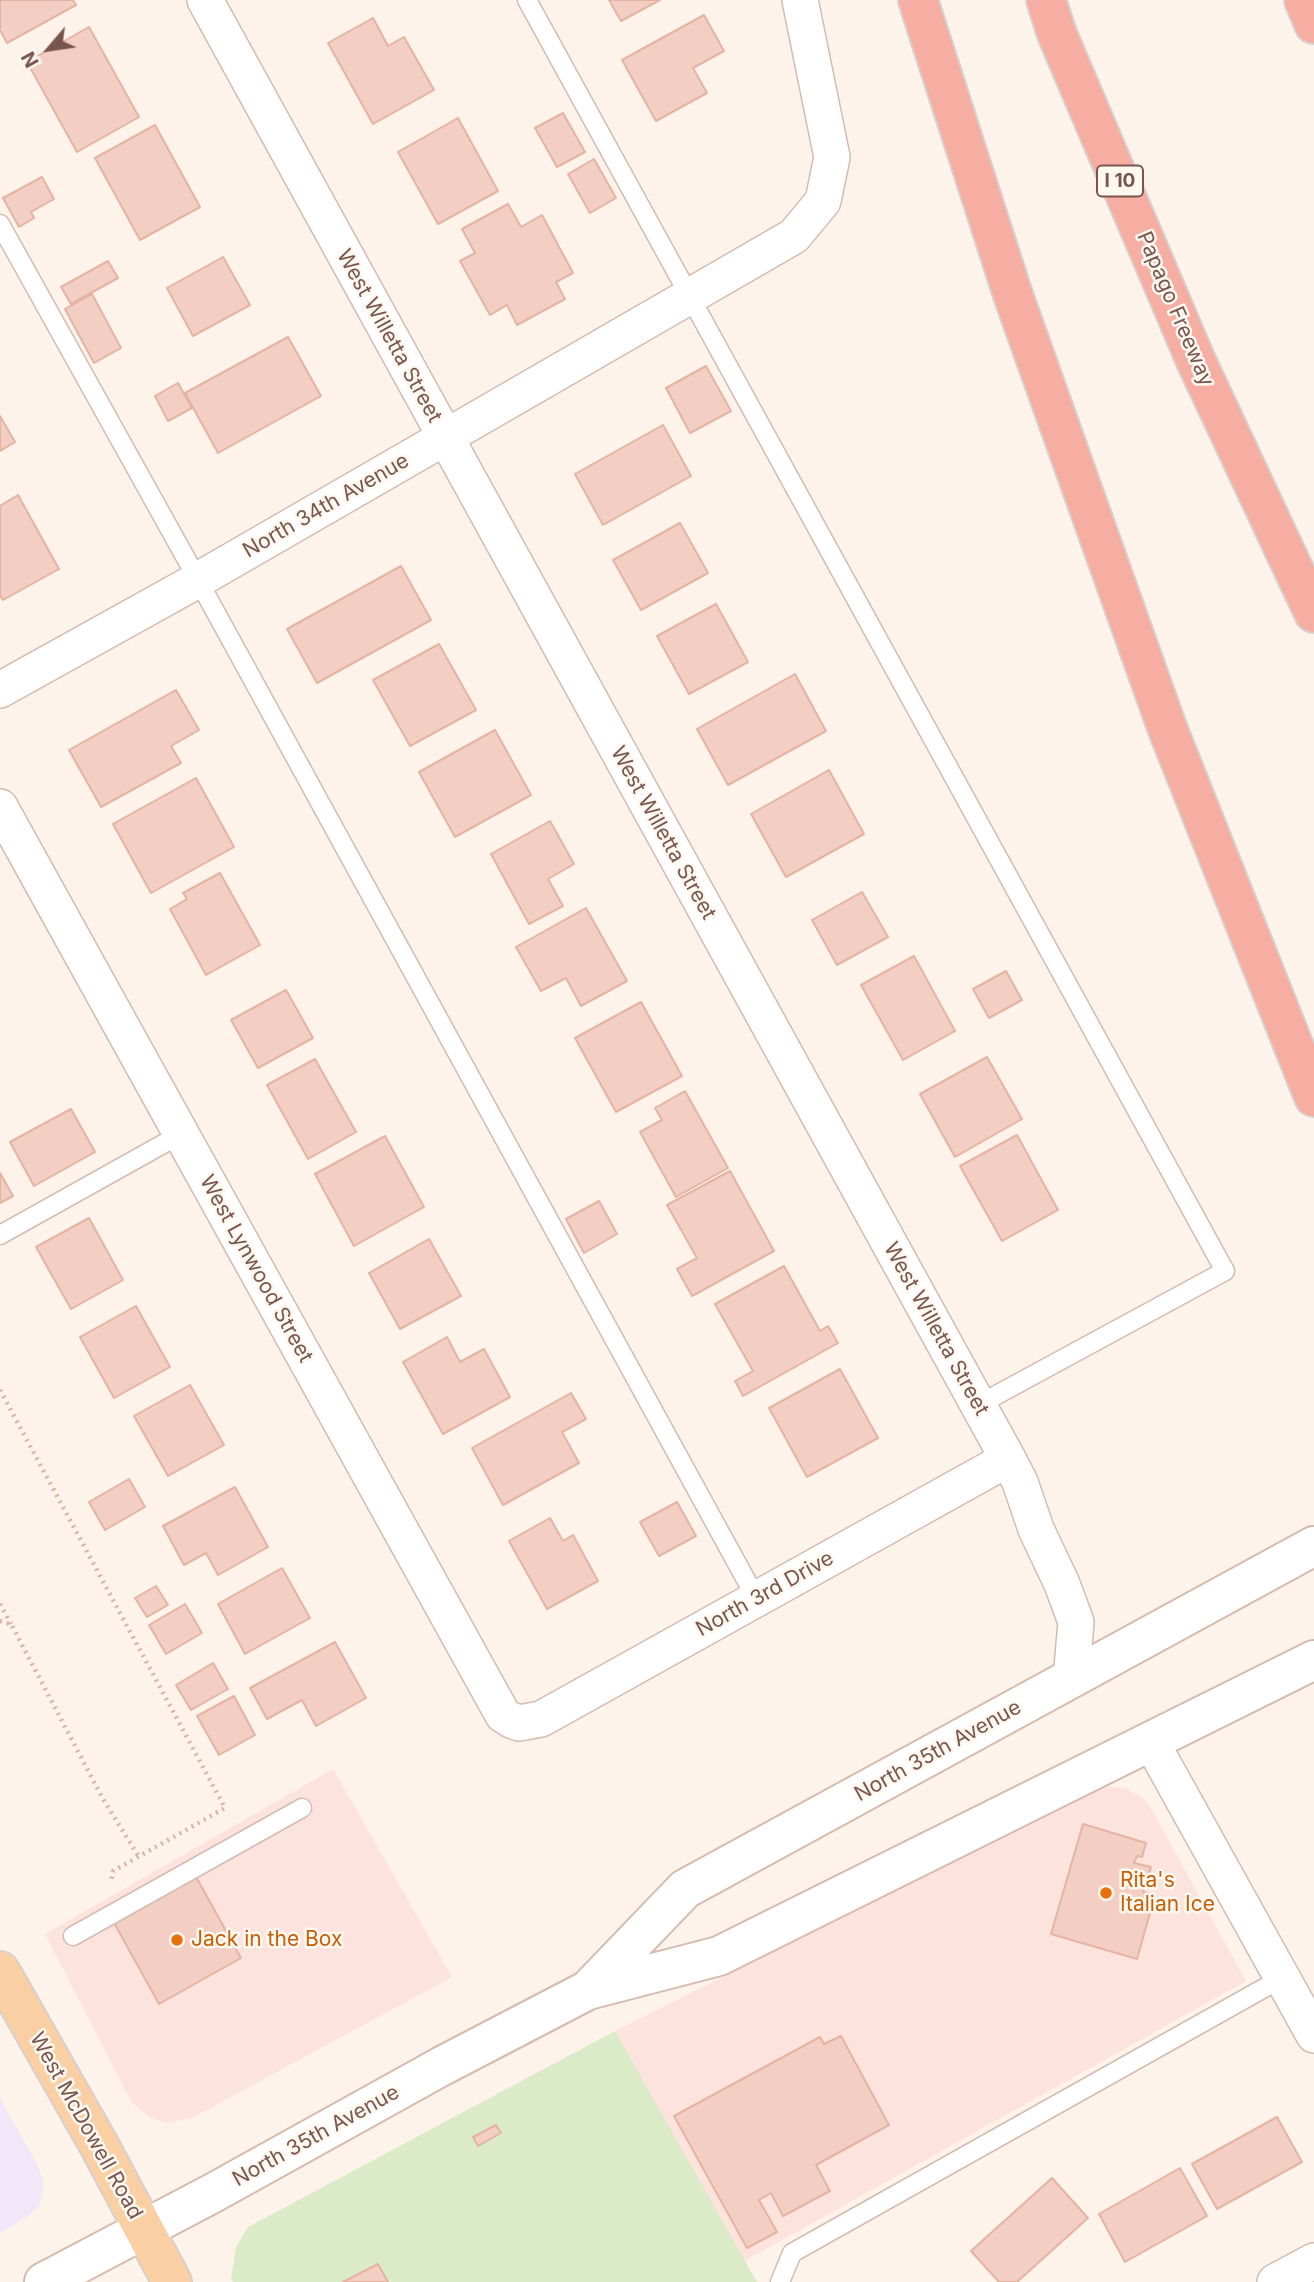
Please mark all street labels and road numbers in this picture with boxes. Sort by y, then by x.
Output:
road number: I 10 [1097,166,1143,196]
street label: Papago Freeway [1131,228,1219,390]
street label: West Willetta Street [331,245,447,427]
street label: North 34th Avenue [239,448,413,564]
street label: West Willetta Street [605,742,721,924]
street label: West Lynwood Street [194,1171,318,1367]
street label: West Willetta Street [878,1238,994,1420]
street label: North 3rd Drive [692,1546,838,1642]
street label: North 35th Avenue [850,1695,1026,1807]
street label: West McDowell Road [24,2028,148,2224]
street label: North 35th Avenue [228,2080,404,2192]

